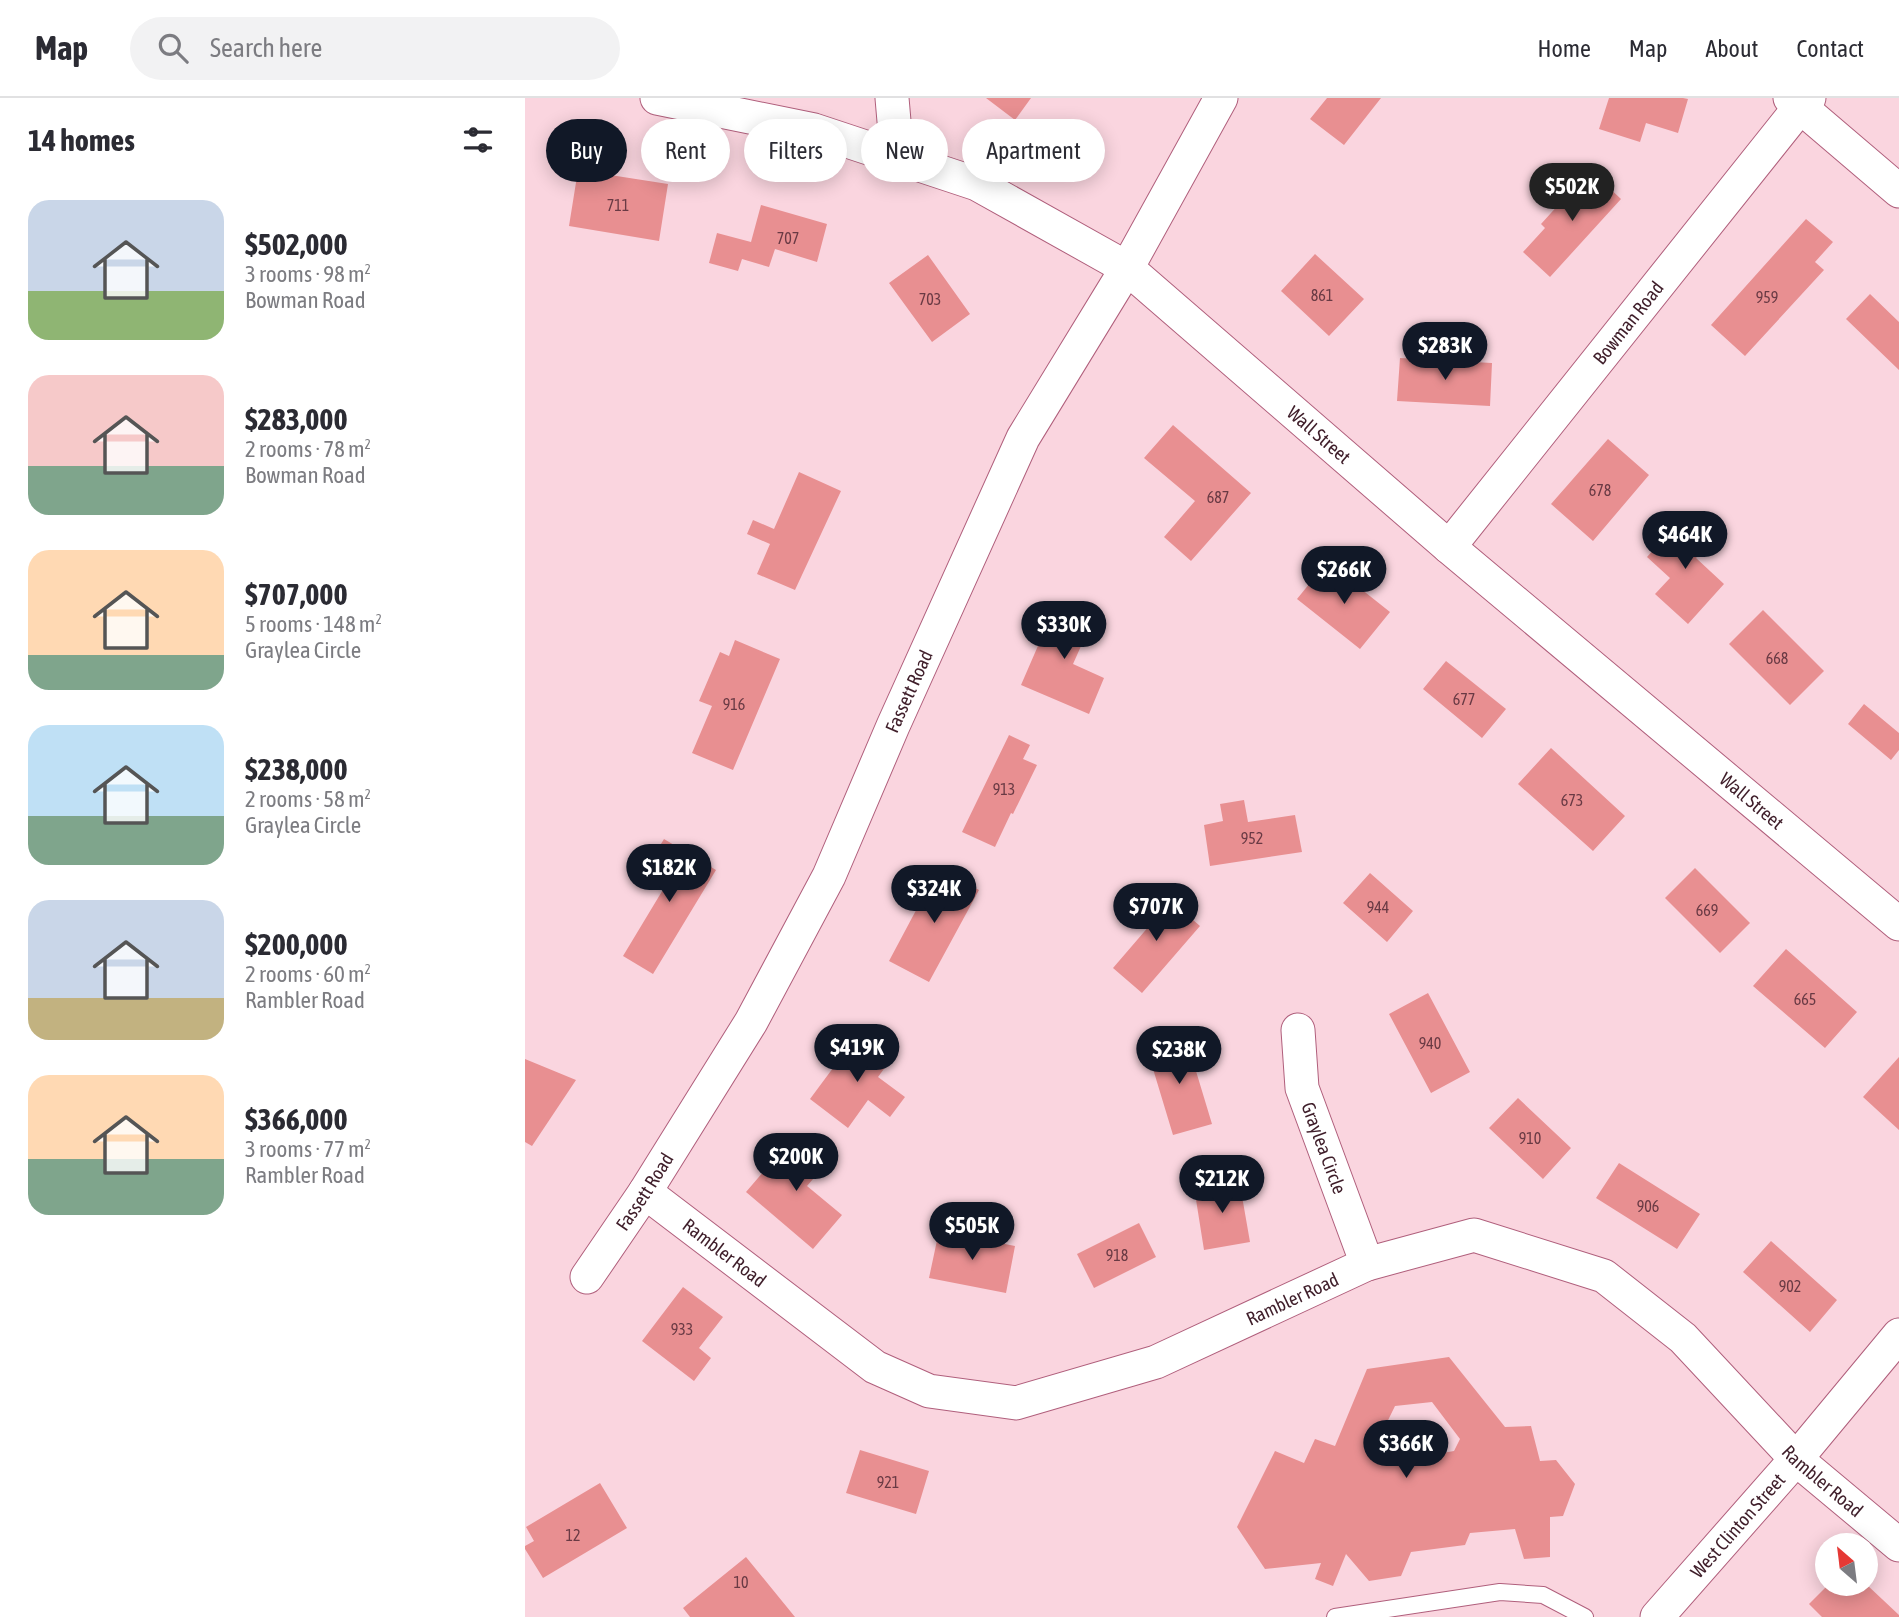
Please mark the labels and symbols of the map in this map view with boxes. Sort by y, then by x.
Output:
pin: $502K [1523,164,1621,223]
house number: 711 [607,196,629,214]
house number: 707 [777,229,799,247]
street label: Bowman Road [1588,277,1668,369]
house number: 861 [1311,286,1333,304]
house number: 959 [1756,288,1778,306]
house number: 703 [919,290,941,308]
pin: $283K [1396,322,1494,382]
street label: Wall Street [1283,401,1355,468]
house number: 678 [1589,481,1611,499]
house number: 687 [1207,488,1229,506]
pin: $464K [1636,512,1734,571]
pin: $266K [1295,546,1393,606]
pin: $330K [1015,602,1113,661]
street label: Fassett Road [881,647,937,736]
house number: 668 [1766,649,1788,667]
house number: 677 [1453,690,1475,708]
house number: 916 [723,695,745,713]
street label: Wall Street [1715,768,1788,834]
house number: 913 [993,780,1015,798]
house number: 673 [1561,791,1583,809]
house number: 952 [1241,829,1263,847]
pin: $182K [620,844,718,904]
pin: $324K [885,866,983,925]
pin: $707K [1107,884,1205,943]
house number: 944 [1367,898,1389,916]
house number: 669 [1696,901,1718,919]
house number: 665 [1794,990,1816,1008]
pin: $419K [808,1024,906,1084]
pin: $238K [1130,1026,1228,1086]
house number: 940 [1419,1034,1441,1052]
street label: Graylea Circle [1297,1099,1351,1197]
house number: 910 [1519,1129,1541,1147]
pin: $200K [747,1134,845,1193]
street label: Fassett Road [611,1149,678,1235]
pin: $212K [1173,1156,1271,1215]
house number: 906 [1637,1197,1659,1215]
pin: $505K [923,1202,1021,1262]
street label: Rambler Road [678,1214,771,1291]
house number: 918 [1106,1246,1128,1264]
street label: Rambler Road [1243,1268,1342,1330]
house number: 902 [1779,1277,1801,1295]
house number: 933 [671,1320,693,1338]
pin: $366K [1357,1420,1455,1480]
street label: Rambler Road [1778,1440,1867,1521]
street label: West Clinton Street [1686,1469,1789,1582]
house number: 921 [877,1473,899,1491]
house number: 12 [565,1526,581,1544]
north arrow [1815,1533,1878,1596]
house number: 10 [733,1573,749,1591]

